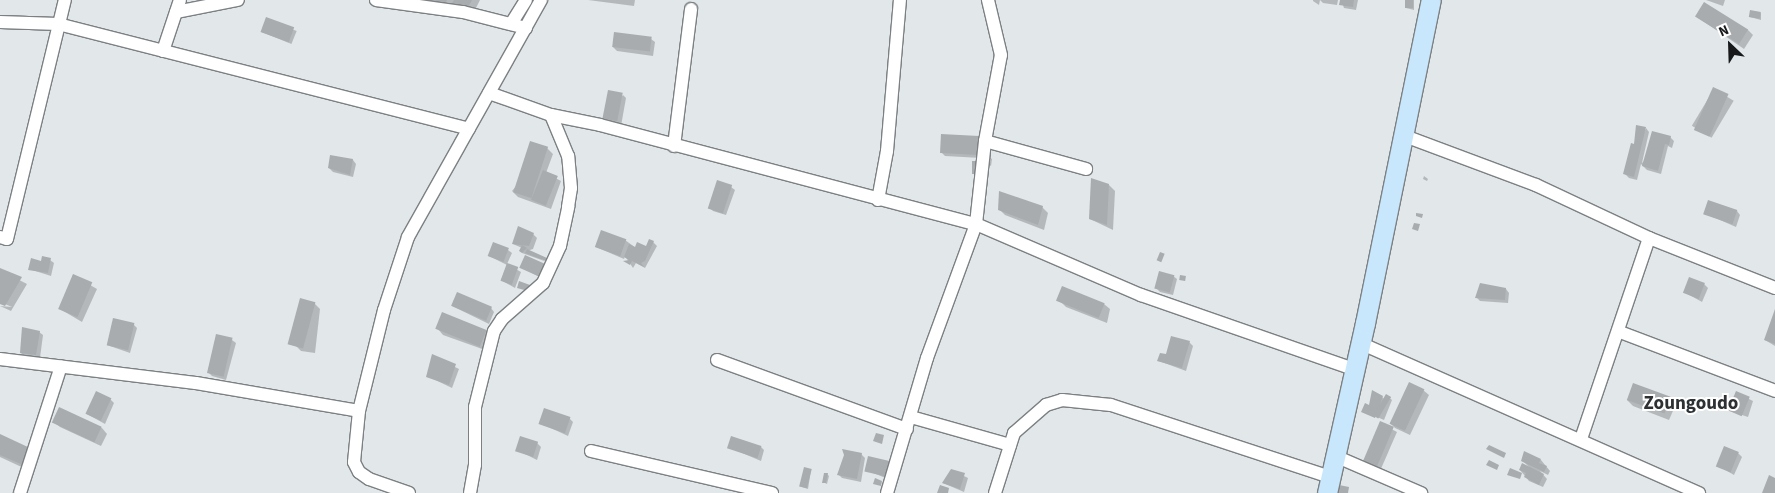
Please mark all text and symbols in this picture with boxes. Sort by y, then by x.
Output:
north arrow [1705,20,1755,70]
text: N [1716,20,1732,42]
district label: Zoungoudo [1644,393,1738,415]

